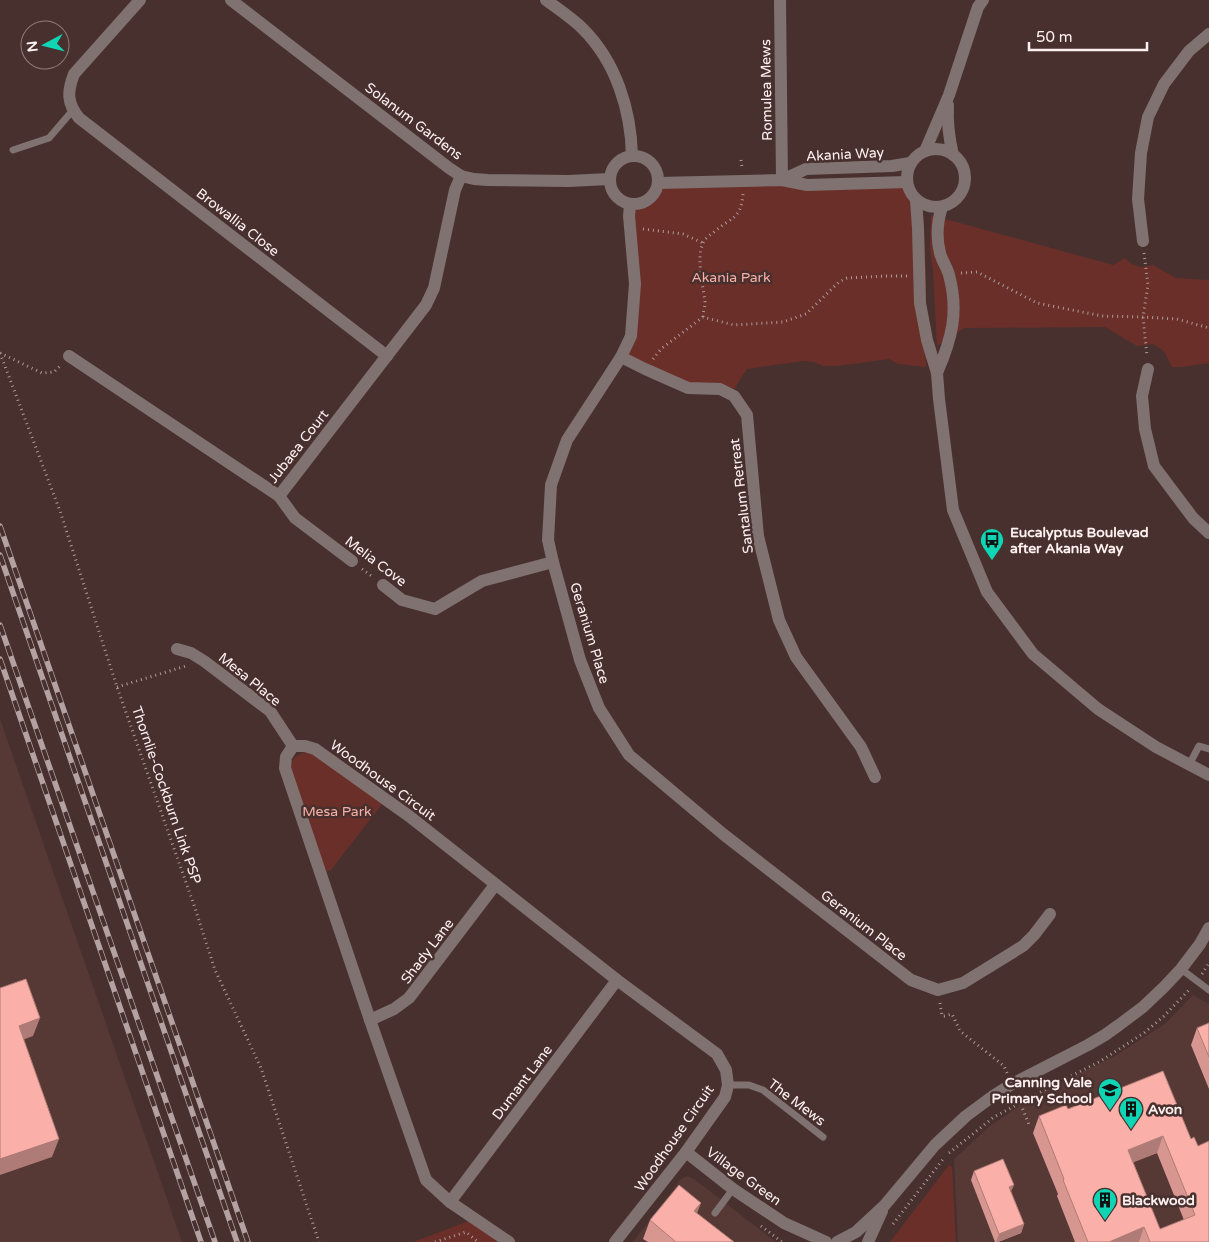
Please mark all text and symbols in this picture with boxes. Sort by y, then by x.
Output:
north arrow [20,20,70,70]
scale bar [1029,20,1146,52]
text: 50 m [1036,28,1073,46]
street label: Romulea Mews [757,39,776,141]
text: N [23,40,42,53]
street label: Solanum Gardens [362,79,466,164]
street label: Akania Way [806,144,885,165]
street label: Browallia Close [193,185,283,260]
park label: Akania Park [691,269,771,286]
street label: Jubaea Court [264,406,333,486]
street label: Santalum Retreat [726,437,757,555]
place label: Eucalyptus Boulevad after Akania Way [1010,524,1149,557]
bus stop icon: Eucalyptus Boulevad after Akania Way [979,527,1005,561]
street label: Melia Cove [341,533,410,590]
street label: Geranium Place [566,581,613,686]
street label: Mesa Place [215,649,284,710]
street label: Thornlie-Cockburn Link PSP [128,704,205,886]
street label: Woodhouse Circuit [327,736,439,825]
park label: Mesa Park [302,803,372,820]
street label: Geranium Place [817,886,910,964]
street label: Shady Lane [397,915,457,987]
street label: Dumant Lane [489,1041,556,1123]
place label: Canning Vale Primary School [991,1074,1092,1107]
street label: The Mews [765,1075,829,1130]
school or university icon: Canning Vale Primary School [1097,1077,1123,1111]
street label: Woodhouse Circuit [631,1081,718,1195]
building icon: Avon [1118,1096,1144,1130]
place label: Avon [1148,1101,1182,1118]
street label: Village Green [703,1144,784,1209]
building icon: Blackwood [1092,1187,1118,1221]
place label: Blackwood [1122,1192,1195,1209]

